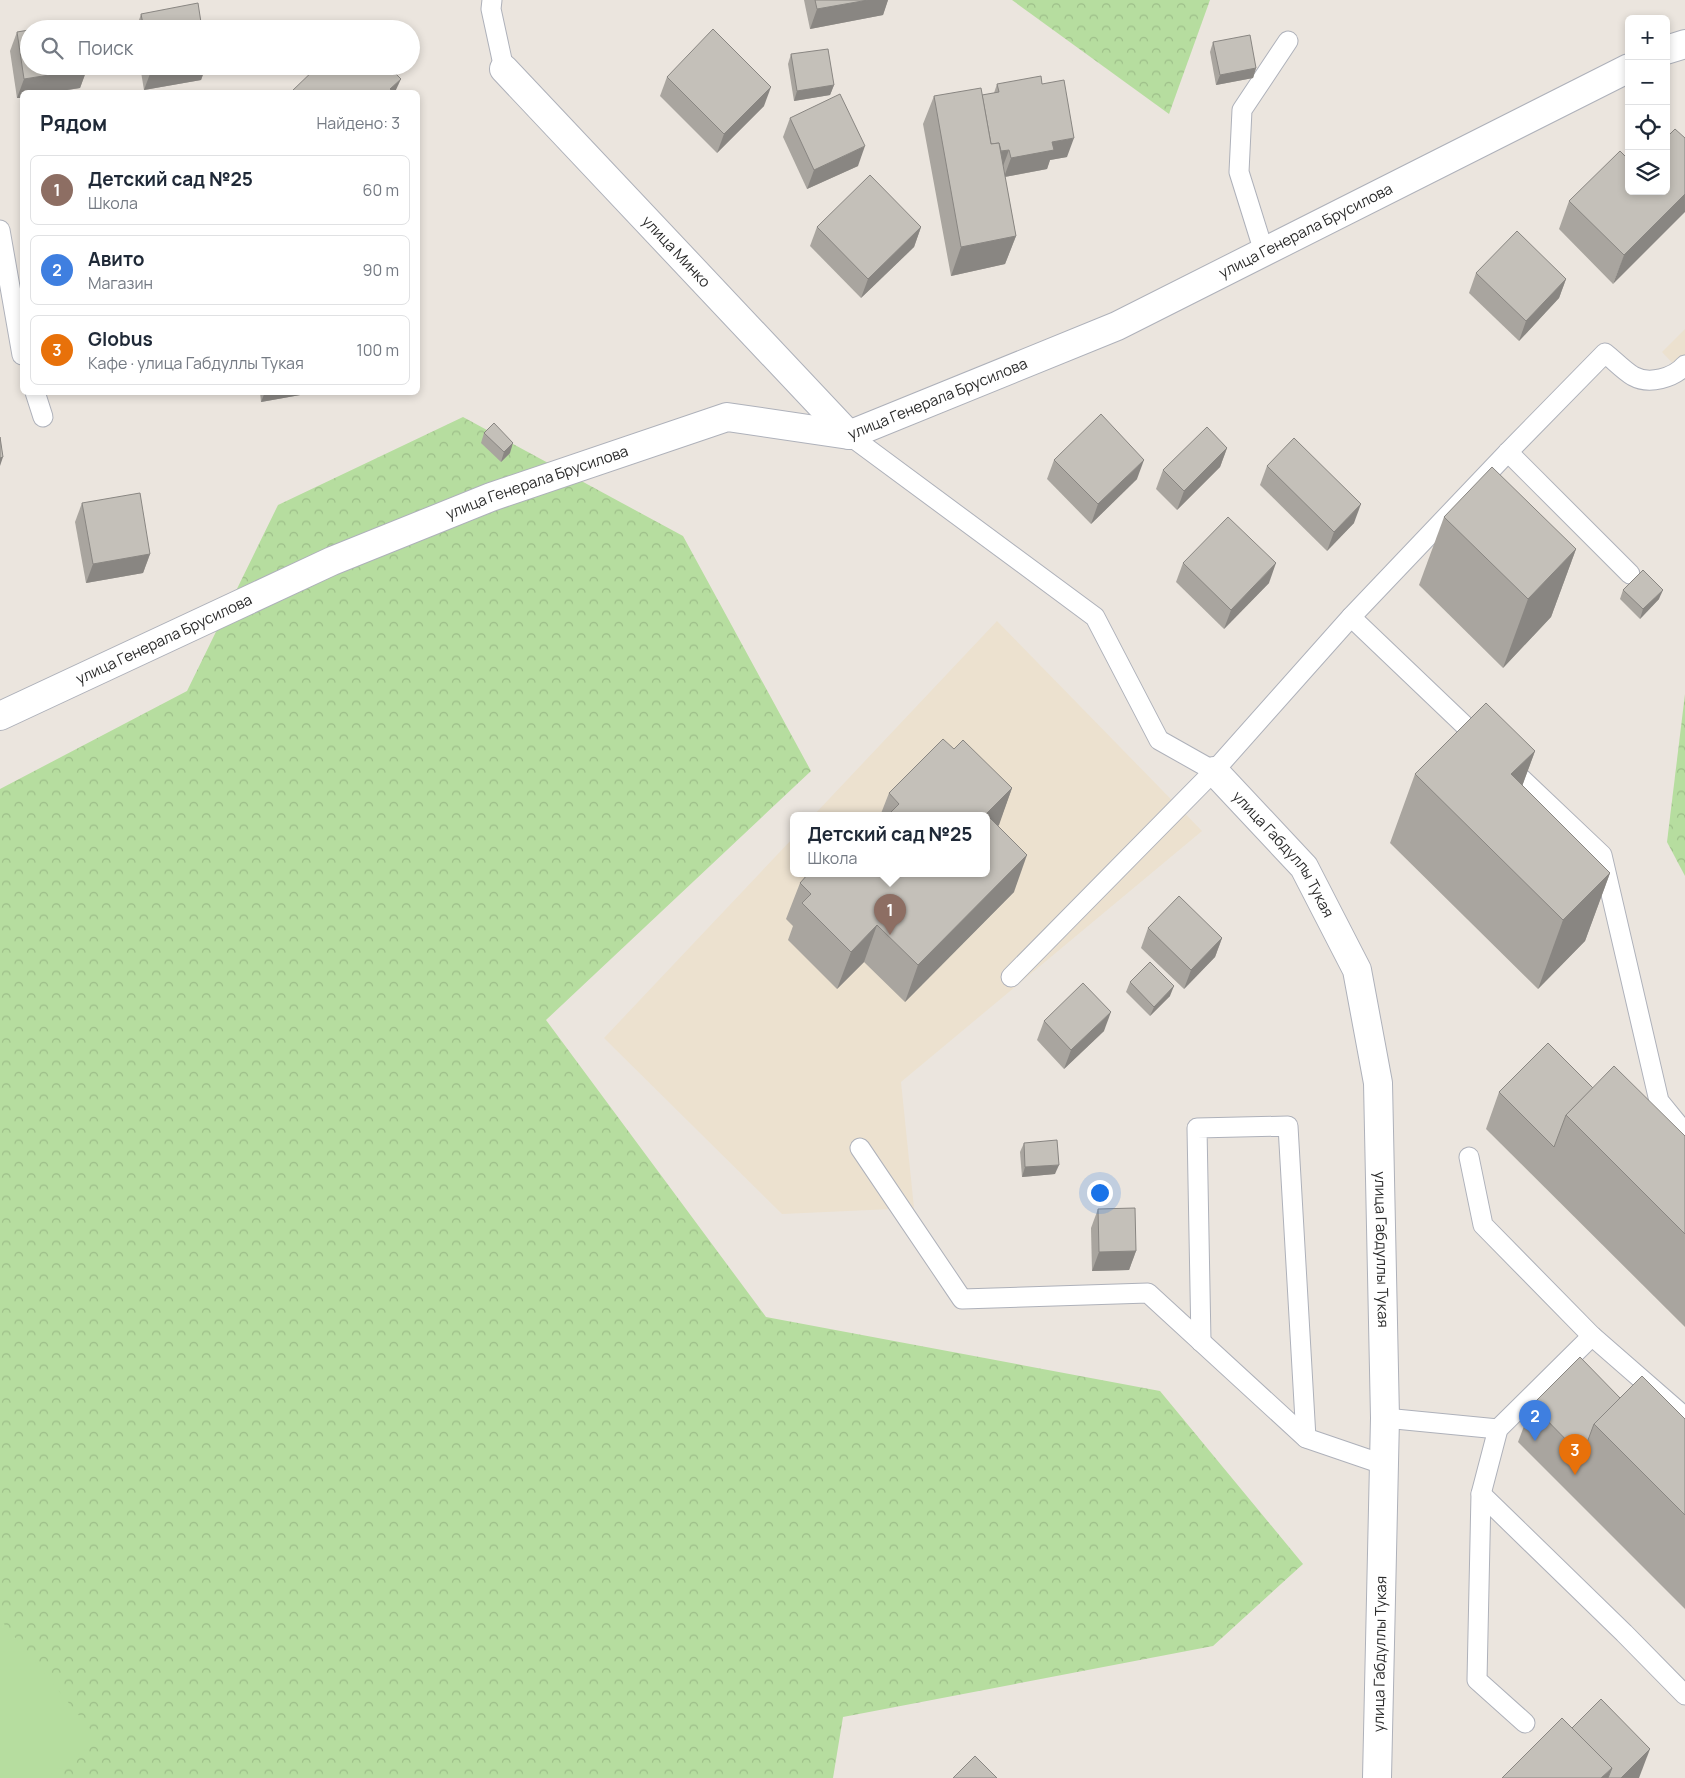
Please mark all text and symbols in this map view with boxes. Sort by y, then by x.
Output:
map controls [1625,15,1670,195]
button: + [1625,15,1670,60]
search box [20,20,420,75]
icon: search [38,34,66,62]
text: Поиск [78,35,133,61]
button: − [1625,60,1670,105]
button: locate [1625,105,1670,150]
text: Рядом [40,109,107,137]
text: Найдено: 3 [316,112,400,134]
button: layers [1625,150,1670,195]
text: Детский сад №25 [88,166,253,192]
street label: улица Генерала Брусилова [1215,178,1396,283]
text: 1 [53,179,61,201]
text: 60 m [363,179,399,201]
text: Школа [88,192,138,214]
street label: улица Минко [637,211,716,292]
text: Авито [88,246,145,272]
text: 2 [52,259,62,281]
text: 90 m [363,259,399,281]
text: Магазин [88,272,153,294]
text: Globus [88,326,153,352]
text: 3 [52,339,62,361]
text: 100 m [356,339,399,361]
text: Кафе · улица Габдуллы Тукая [88,352,304,374]
street label: улица Генерала Брусилова [845,353,1030,444]
street label: улица Генерала Брусилова [443,440,631,524]
street label: улица Генерала Брусилова [72,589,255,689]
street label: улица Габдуллы Тукая [1228,786,1339,921]
popup [790,812,990,877]
text: Детский сад №25 [808,821,972,847]
text: Школа [808,847,857,869]
pin: 1 [874,894,906,935]
street label: улица Габдуллы Тукая [1370,1171,1394,1328]
your location [1087,1180,1113,1206]
pin: 2 [1519,1400,1551,1441]
pin: 3 [1559,1434,1591,1475]
street label: улица Габдуллы Тукая [1368,1576,1391,1732]

